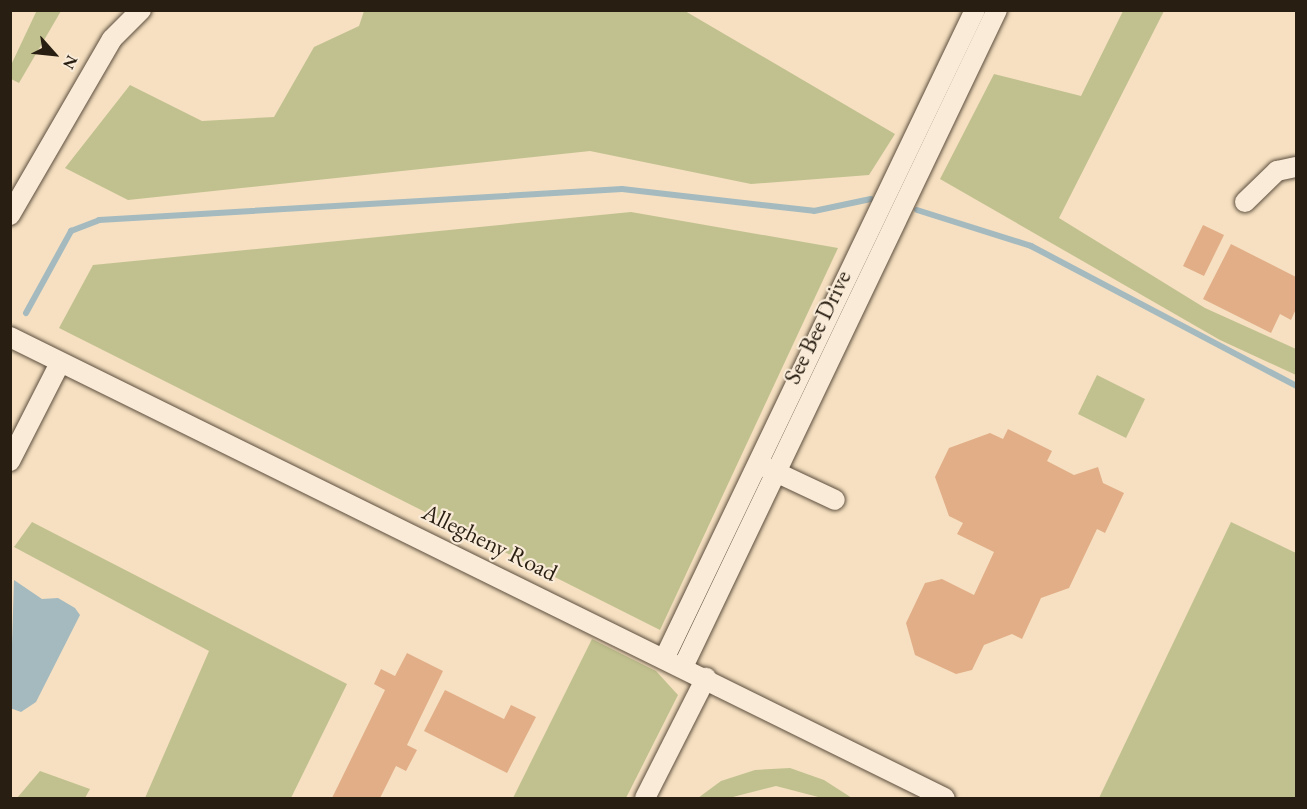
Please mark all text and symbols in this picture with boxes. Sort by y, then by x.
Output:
north arrow [24,24,84,84]
text: N [58,52,83,73]
street label: See Bee Drive [777,265,857,389]
street label: Allegheny Road [418,497,562,587]

